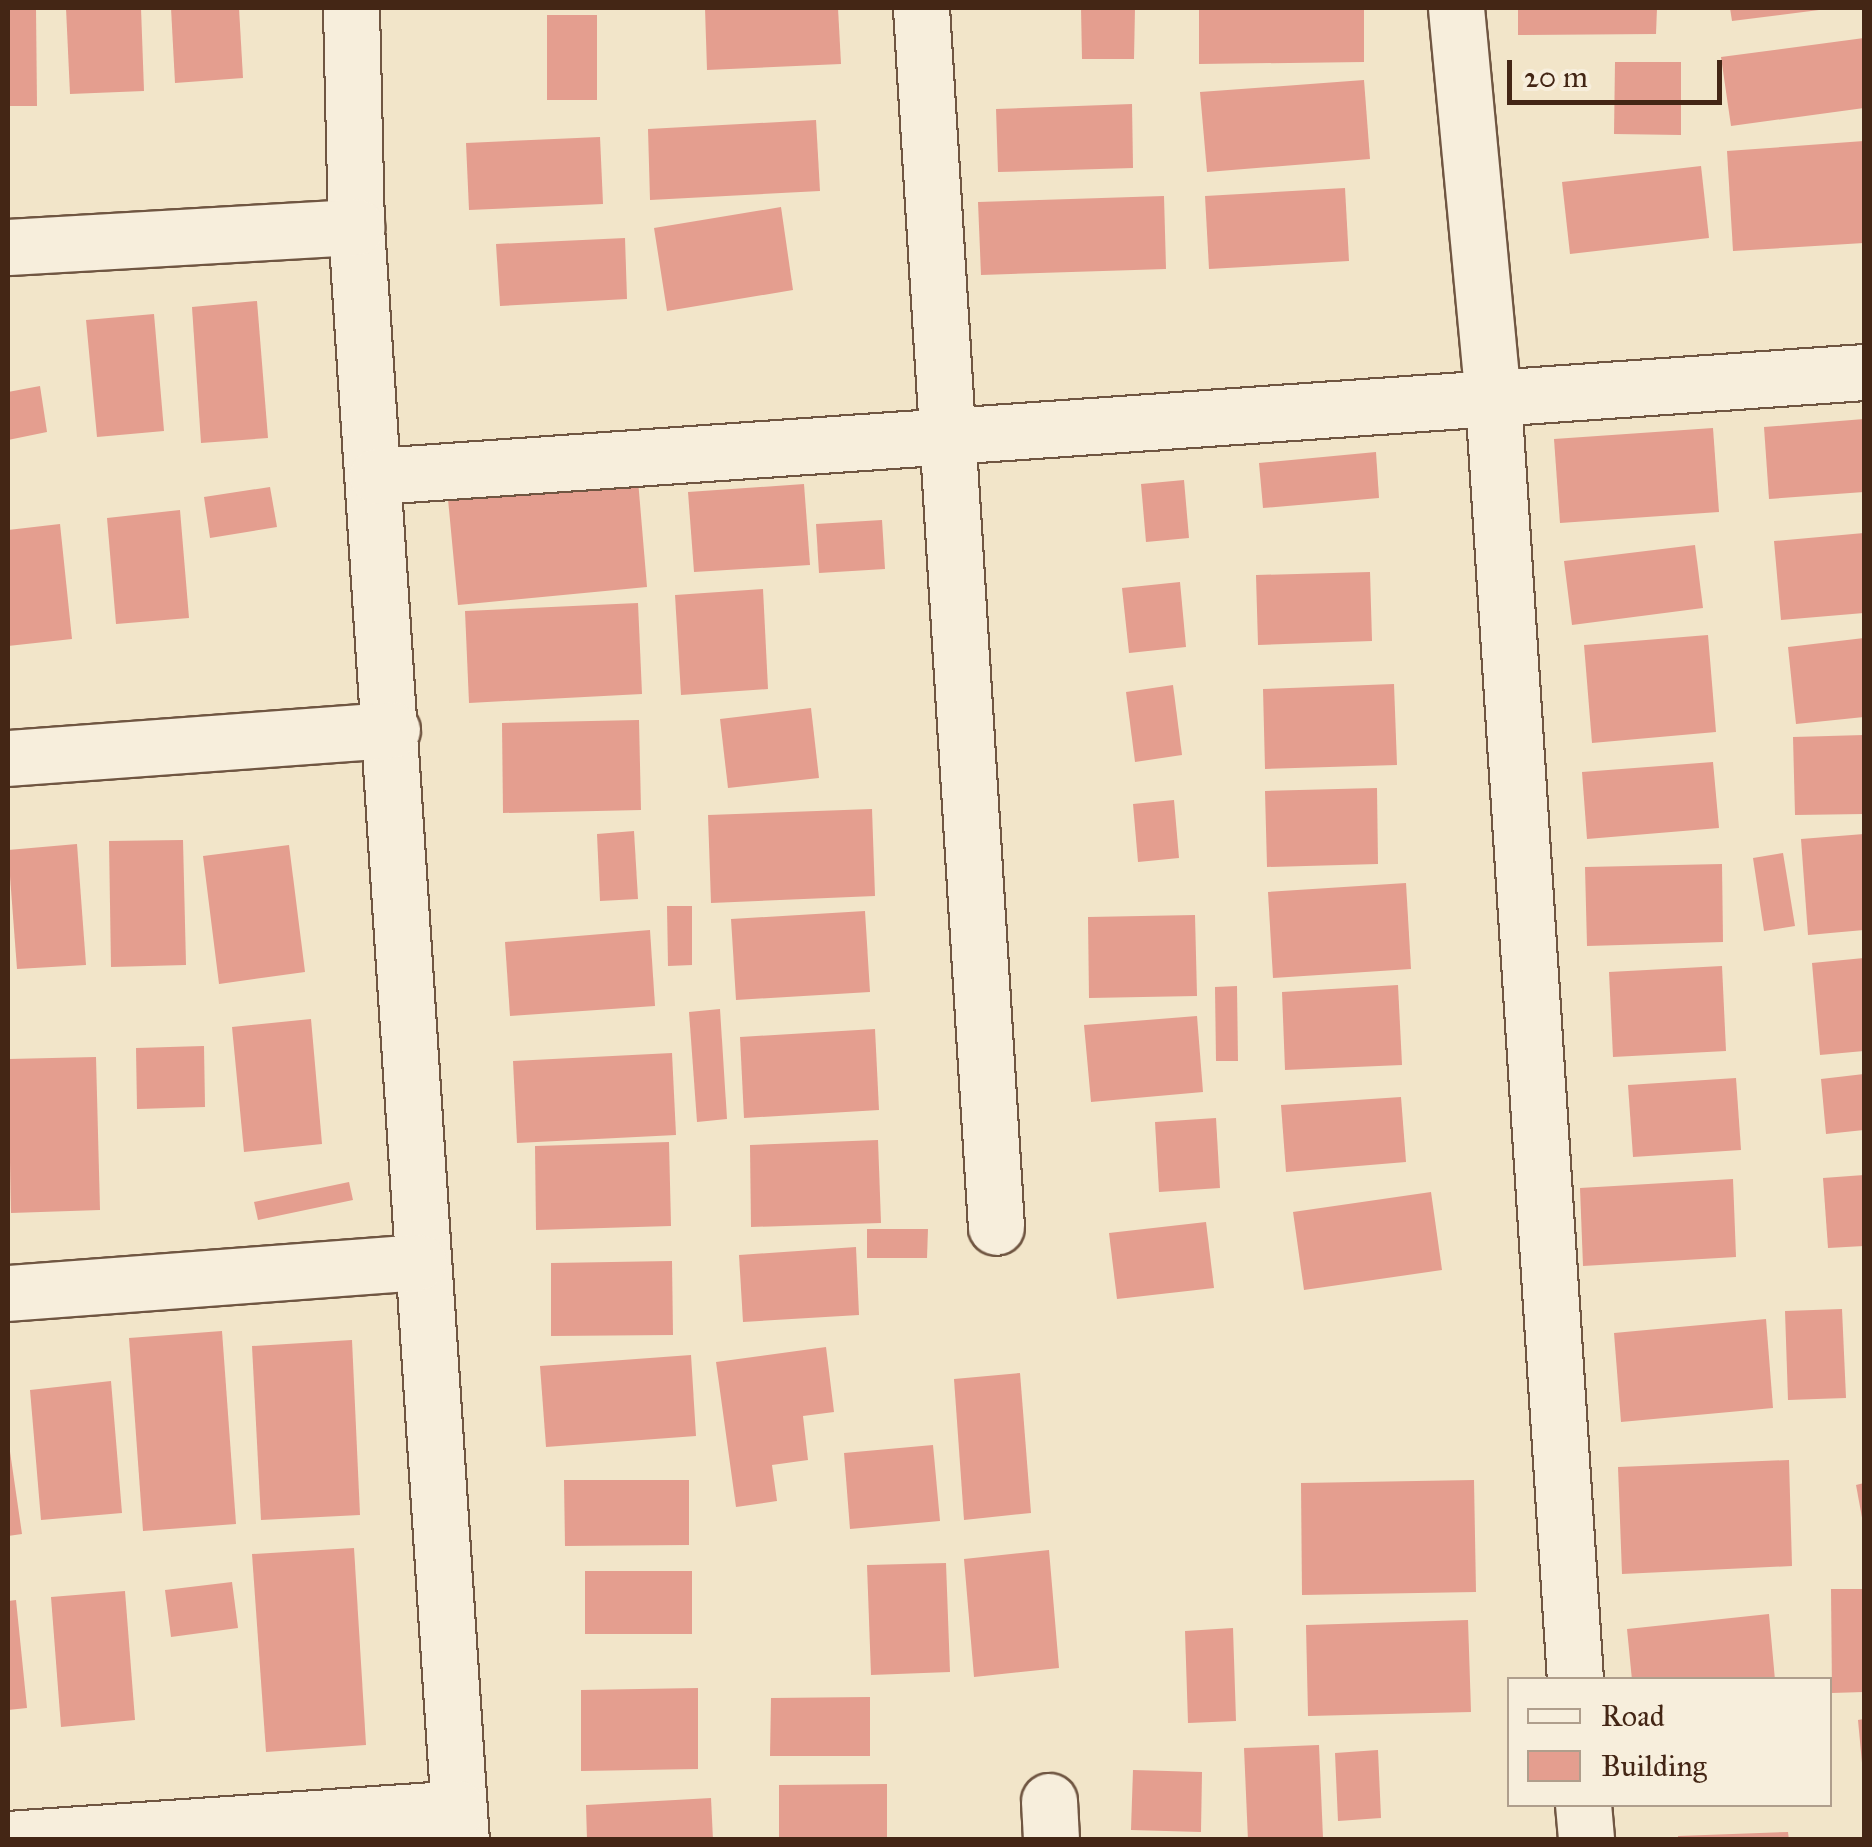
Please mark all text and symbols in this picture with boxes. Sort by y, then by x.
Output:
scale bar [1512,40,1727,102]
text: 20 m [1524,59,1588,95]
legend [1507,1677,1832,1807]
text: Road [1601,1698,1665,1734]
text: Building [1601,1748,1707,1784]

